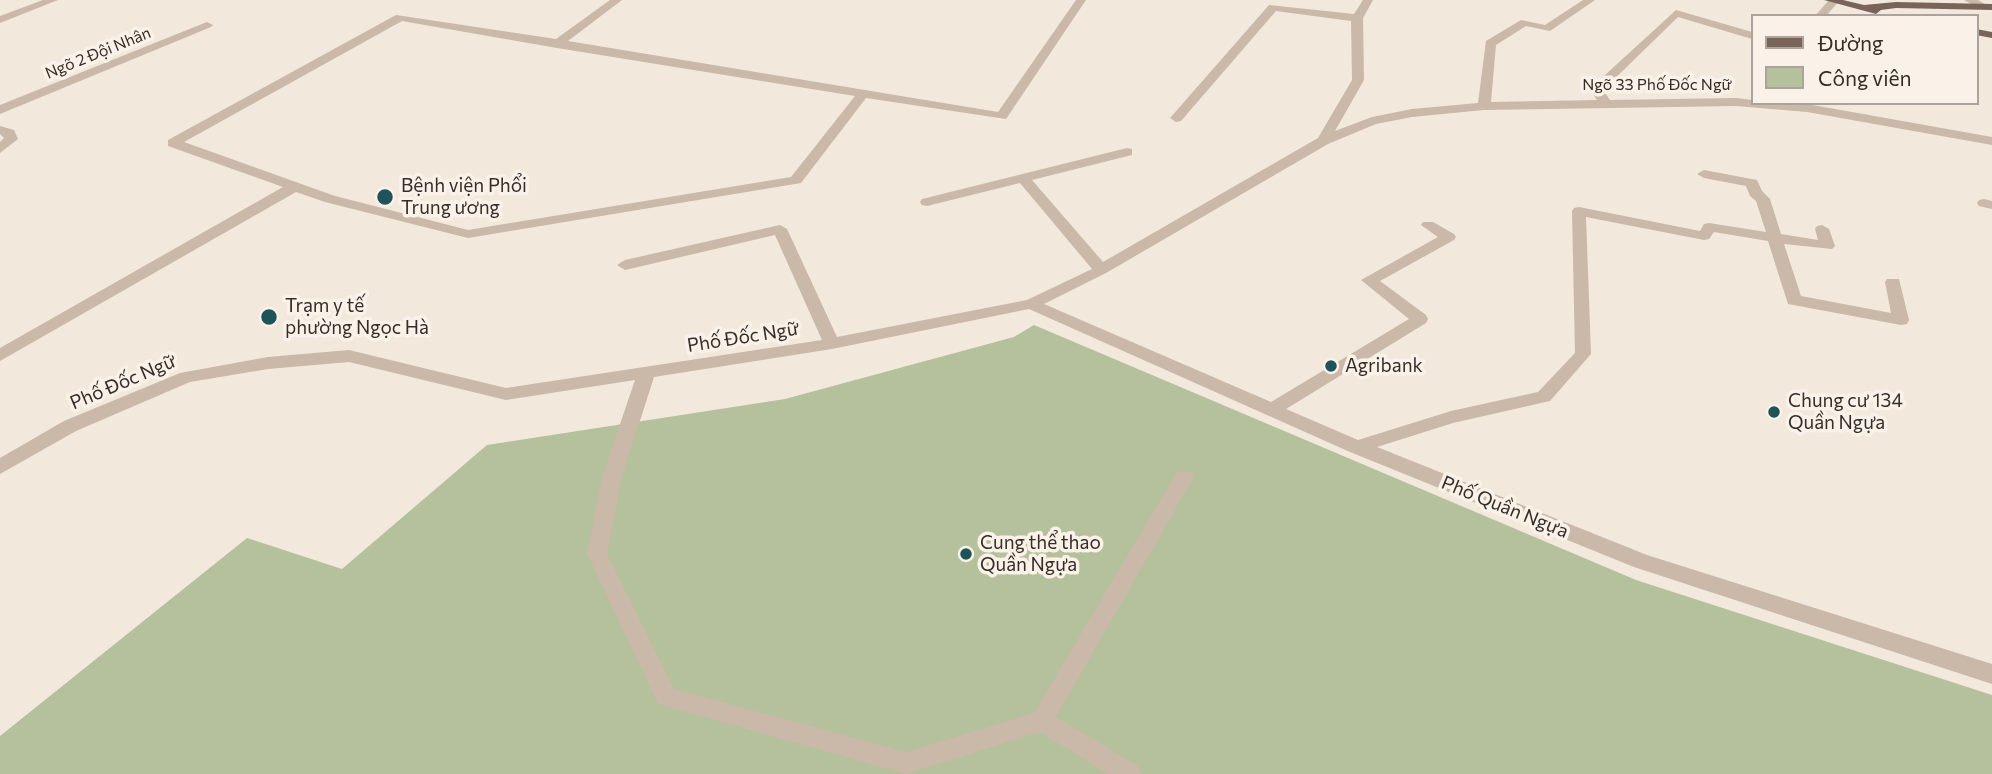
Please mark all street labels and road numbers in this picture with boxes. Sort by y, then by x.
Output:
street label: Ngõ 2 Đội Nhân [42,23,154,83]
street label: Ngõ 33 Phố Đốc Ngữ [1582,75,1732,95]
street label: Phố Đốc Ngữ [685,317,801,357]
street label: Phố Đốc Ngữ [67,349,179,415]
street label: Phố Quần Ngựa [1438,471,1572,543]

